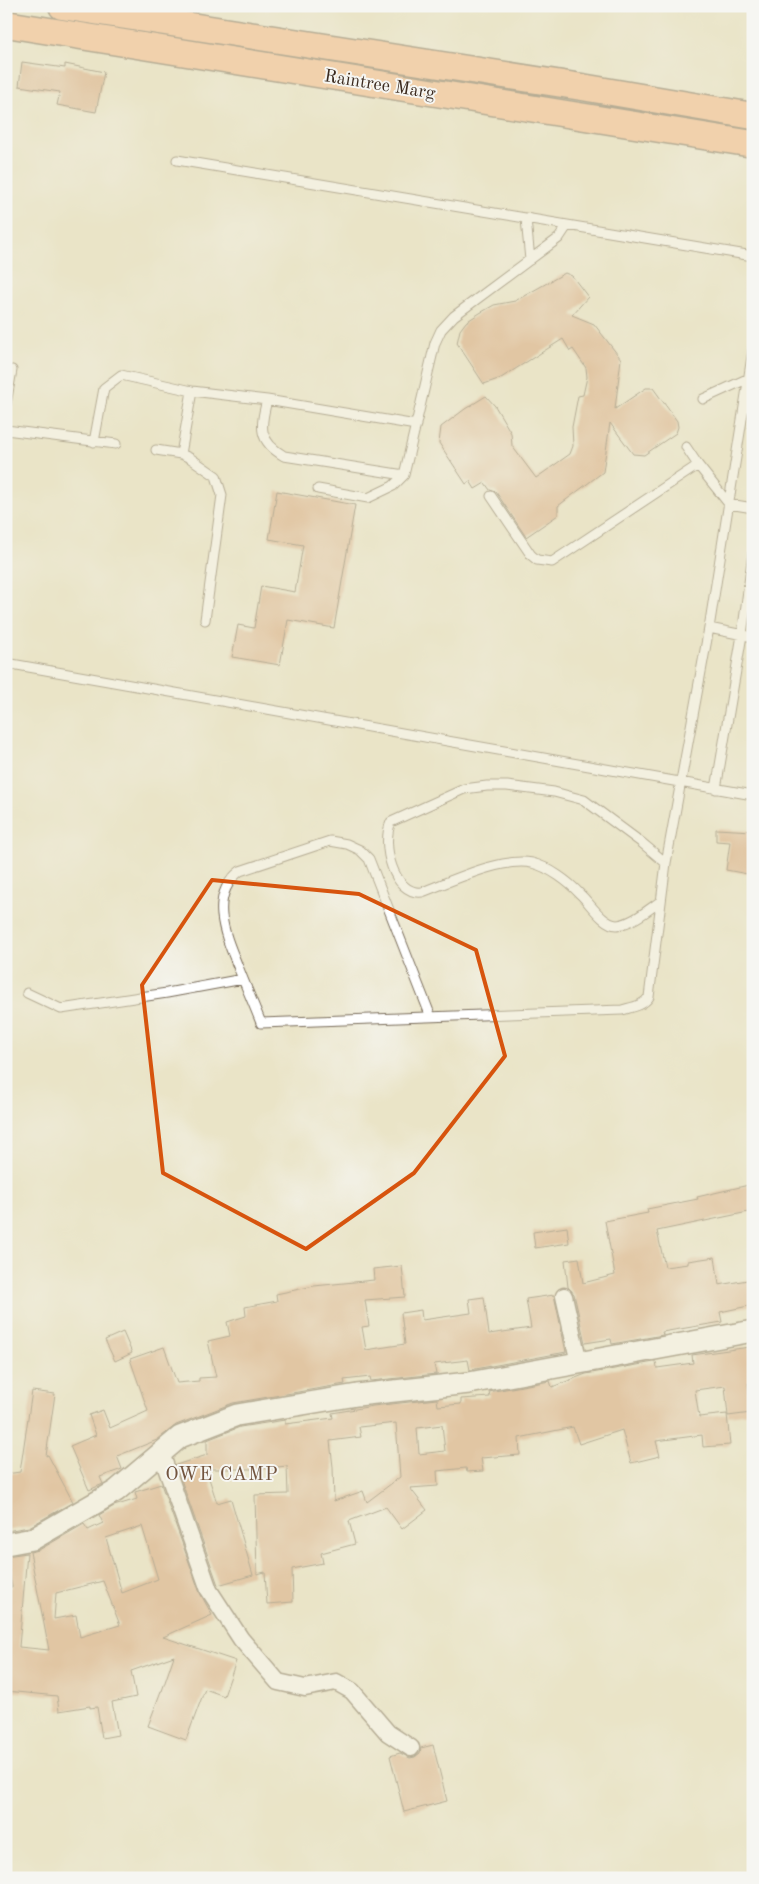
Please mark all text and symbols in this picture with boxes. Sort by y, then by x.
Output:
street label: Raintree Marg [323,67,437,103]
district label: OWE CAMP [165,1466,279,1485]

